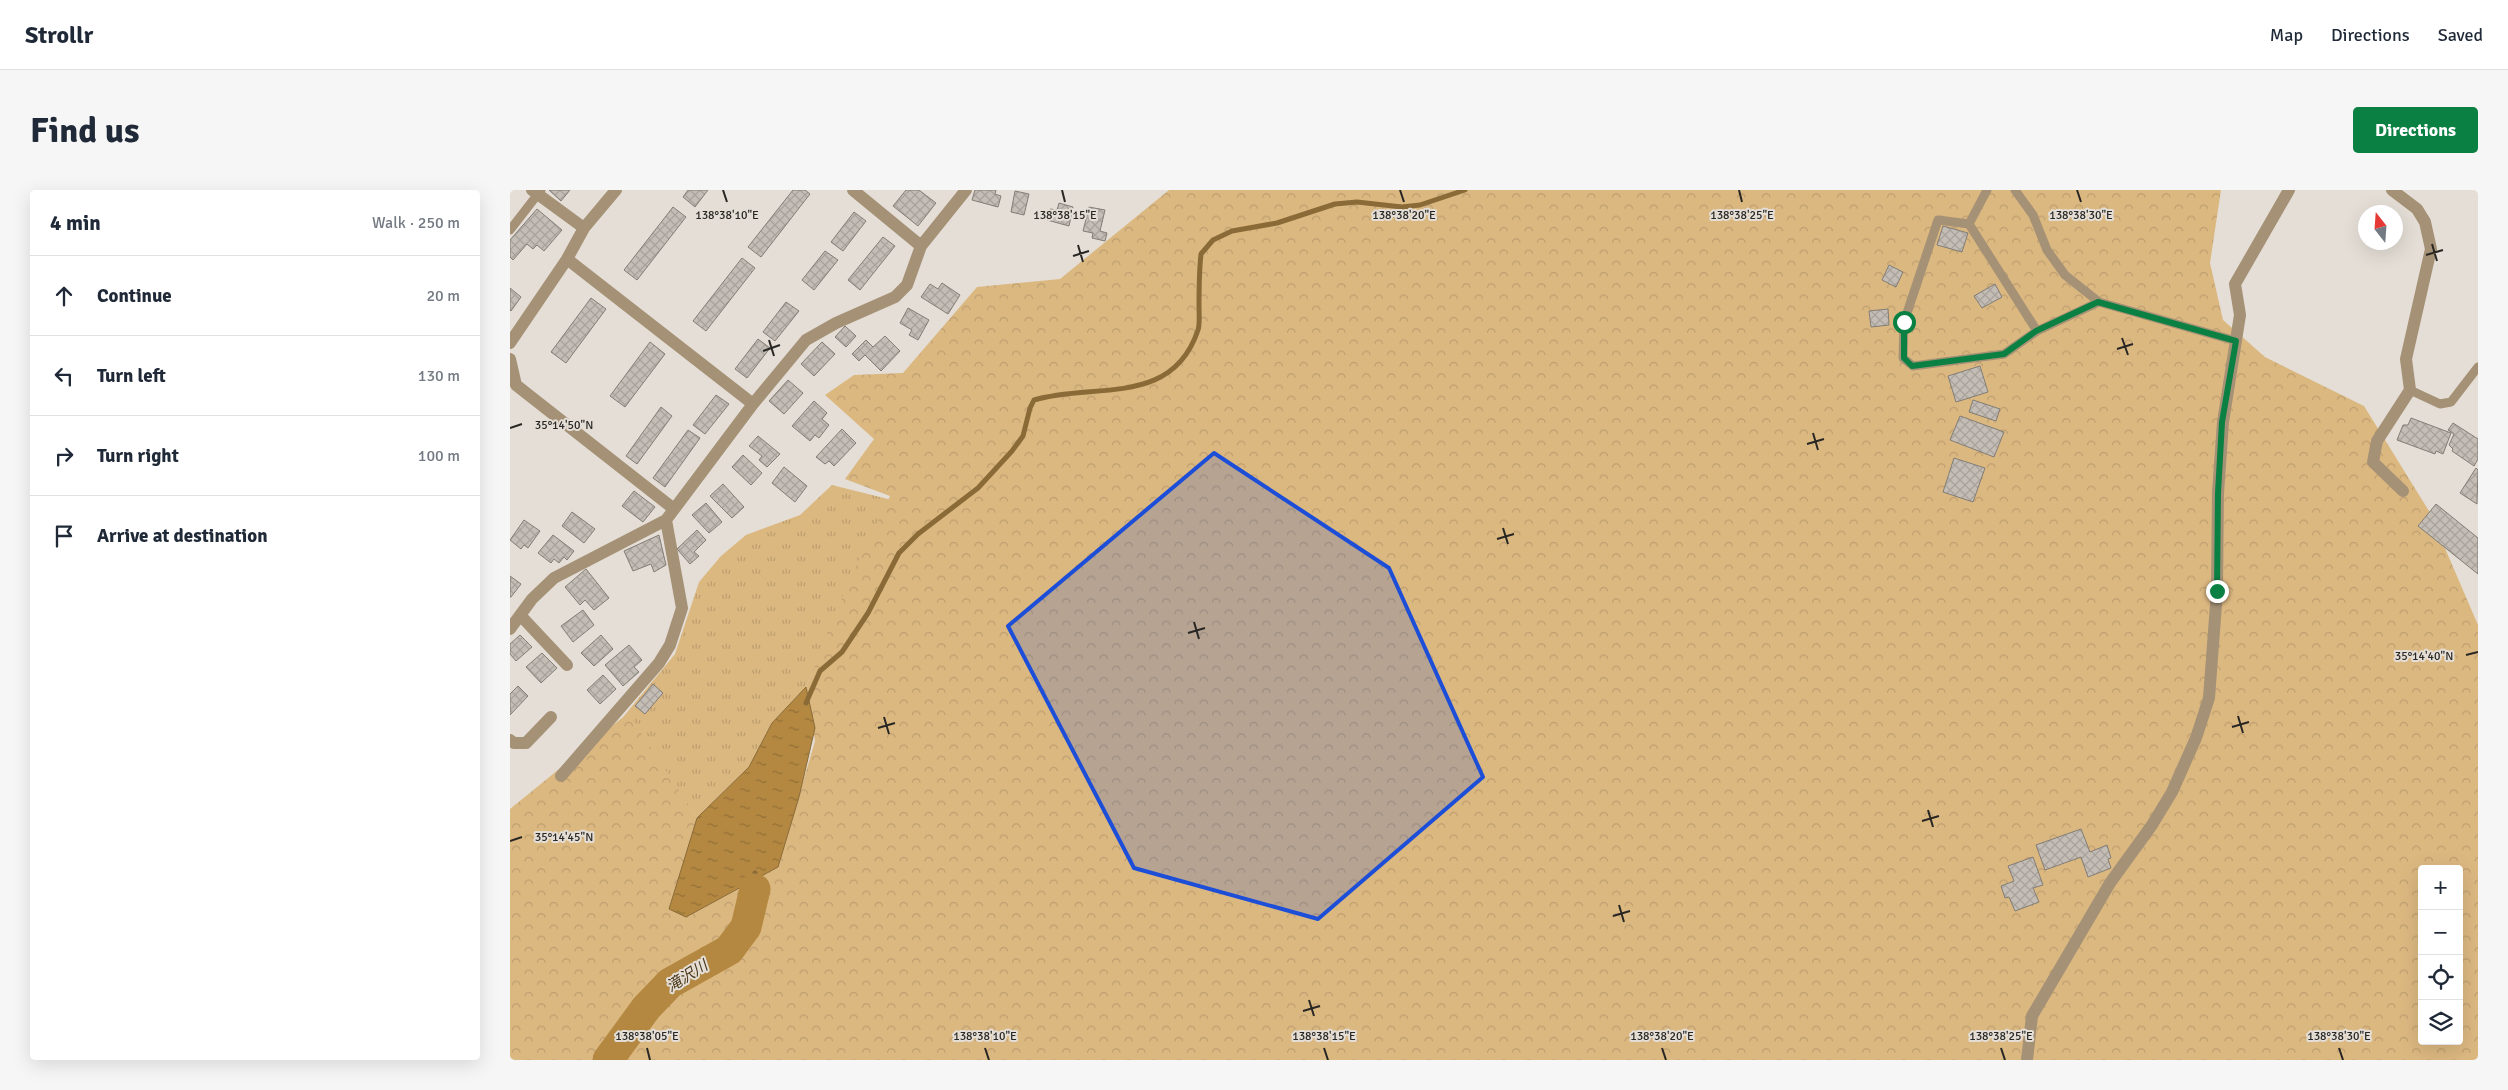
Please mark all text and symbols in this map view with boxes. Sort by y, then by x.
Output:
text: Strollr [25,20,93,50]
text: Map [2270,24,2303,46]
text: Directions [2331,24,2410,46]
text: Saved [2438,24,2483,46]
button: Directions [2353,107,2478,153]
text: Find us [30,109,140,152]
north arrow [2358,205,2403,250]
text: 138°38'10"E [695,208,759,223]
text: 138°38'15"E [1033,208,1097,223]
text: 138°38'20"E [1372,208,1436,223]
text: 138°38'25"E [1710,208,1774,223]
text: 138°38'30"E [2049,208,2113,223]
text: 4 min [50,210,101,236]
text: Walk · 250 m [372,213,460,233]
icon: ahead [50,282,78,310]
text: Continue [97,284,172,308]
text: 20 m [426,286,460,306]
route start [1893,311,1916,334]
icon: left [50,362,78,390]
text: Turn left [97,364,166,388]
text: 130 m [418,366,460,386]
text: 35°14'50"N [535,418,593,433]
icon: right [50,442,78,470]
text: Turn right [97,444,179,468]
text: 100 m [418,446,460,466]
icon: arrive [50,522,78,550]
text: Arrive at destination [97,524,268,548]
route end [2206,580,2229,603]
text: 35°14'40"N [2395,649,2453,664]
text: 35°14'45"N [535,830,593,845]
map controls [2418,865,2463,1045]
button: + [2418,865,2463,910]
button: − [2418,910,2463,955]
water label: 滝沢川 [663,955,713,996]
button: locate [2418,955,2463,1000]
button: layers [2418,1000,2463,1045]
text: 138°38'05"E [615,1029,679,1044]
text: 138°38'10"E [953,1029,1017,1044]
text: 138°38'15"E [1292,1029,1356,1044]
text: 138°38'20"E [1630,1029,1694,1044]
text: 138°38'25"E [1969,1029,2033,1044]
text: 138°38'30"E [2307,1029,2371,1044]

